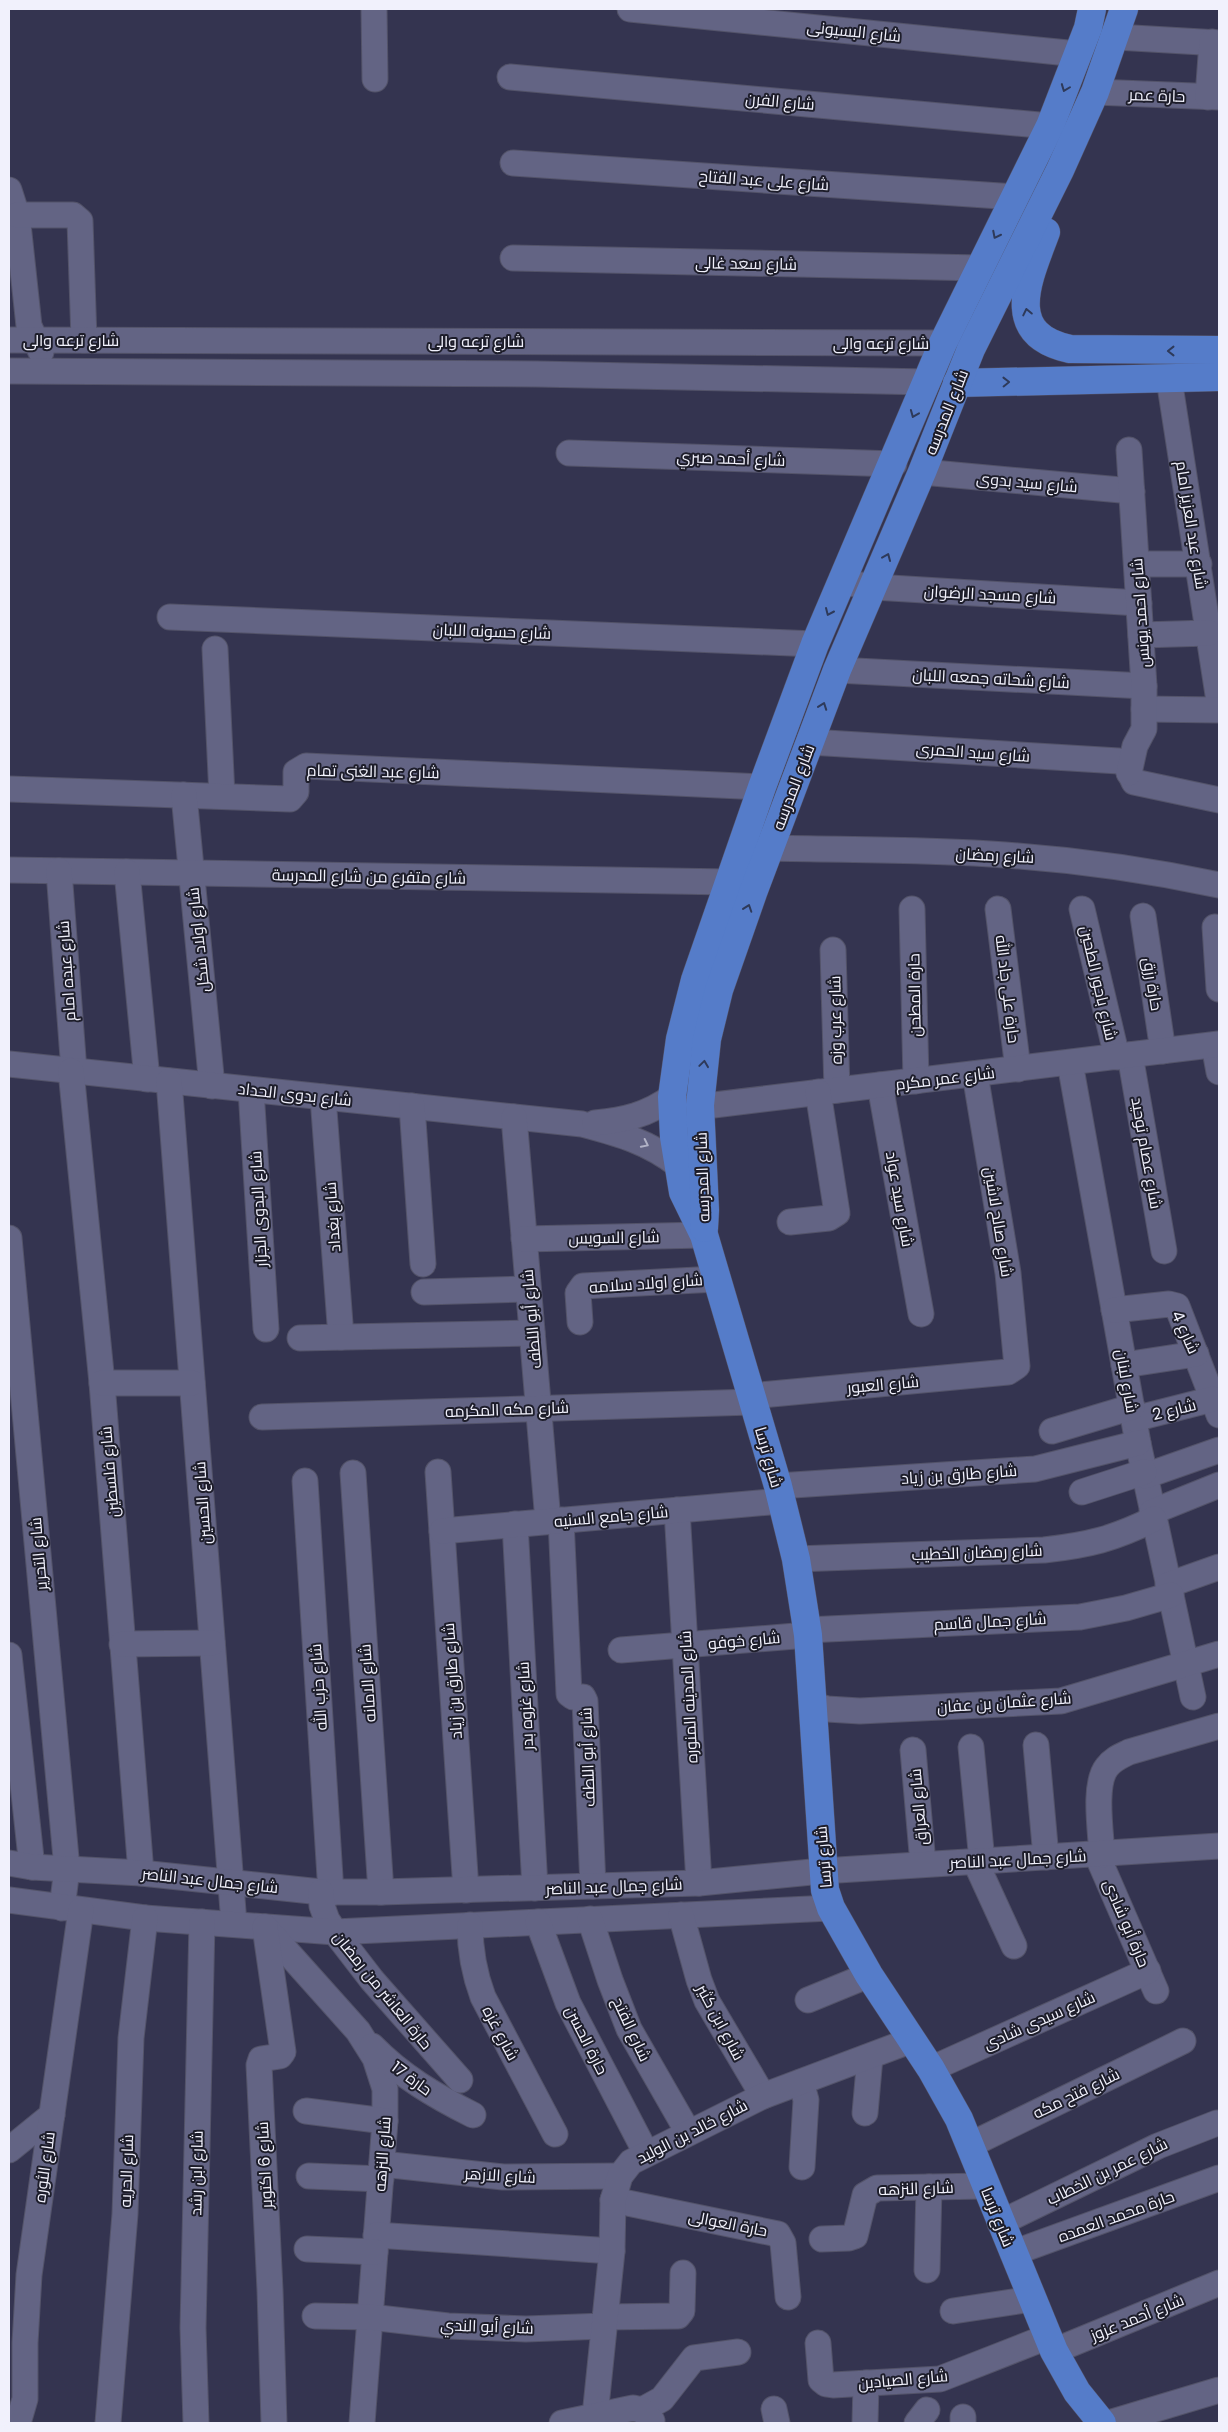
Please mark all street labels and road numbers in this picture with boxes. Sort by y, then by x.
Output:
street label: شارع البسيونى [806,15,902,48]
street label: حارة عمر [1127,83,1186,108]
street label: شارع الفرن [744,87,816,116]
street label: شارع على عبد الفتاح [698,164,830,197]
street label: شارع سعد غالى [695,251,797,276]
street label: شارع ترعه والى [23,329,119,352]
street label: شارع ترعه والى [428,330,524,353]
street label: شارع ترعه والى [833,332,929,355]
street label: شارع المدرسه [919,366,974,458]
street label: شارع أحمد صبري [676,445,786,474]
street label: شارع عبد العزيز امام [1170,459,1213,591]
street label: شارع سيد بدوى [975,467,1079,498]
street label: شارع احمد يونس [1125,557,1156,669]
street label: شارع مسجد الرضوان [923,580,1057,609]
street label: شارع حسونه اللبان [432,618,552,645]
street label: شارع شحاته جمعه اللبان [912,663,1070,694]
street label: شارع سيد الحمرى [915,737,1031,768]
street label: شارع المدرسه [767,741,820,833]
street label: شارع عبد الغنى تمام [306,759,440,784]
street label: شارع رمضان [955,842,1035,869]
street label: شارع متفرع من شارع المدرسة [272,863,466,890]
street label: شارع اولاد شكل [182,886,215,994]
street label: شارع عبده امام [52,920,81,1022]
street label: شارع باجور الطحين [1074,923,1123,1043]
street label: حارة على جاد الله [989,934,1026,1044]
street label: حارة المطحن [902,953,927,1037]
street label: حارة رزق [1137,956,1168,1012]
street label: شارع عرب وزه [823,975,848,1065]
street label: شارع عمر مكرم [894,1061,996,1096]
street label: شارع بدوى الحداد [237,1077,353,1112]
street label: شارع عصام توحيد [1125,1095,1168,1211]
street label: شارع المدرسه [689,1132,716,1222]
street label: شارع سيد عواد [880,1149,919,1249]
street label: شارع البدوى الجزار [244,1150,273,1269]
street label: شارع صالح لاشين [978,1165,1019,1279]
street label: شارع بغداد [319,1181,346,1253]
street label: شارع السويس [568,1225,660,1250]
street label: شارع أبو اللطف [516,1268,547,1370]
street label: شارع اولاد سلامه [588,1268,704,1299]
street label: شارع 4 [1166,1307,1205,1358]
street label: شارع لبنان [1110,1347,1143,1415]
street label: شارع العبور [845,1370,920,1399]
street label: شارع 2 [1150,1393,1198,1426]
street label: شارع مكه المكرمه [445,1396,569,1423]
street label: شارع ترسا [749,1424,788,1490]
street label: شارع فلسطين [94,1425,125,1519]
street label: شارع طارق بن زياد [900,1459,1018,1490]
street label: شارع الحسين [188,1461,217,1545]
street label: شارع جامع السنيه [553,1500,669,1533]
street label: شارع التحرير [24,1516,53,1593]
street label: شارع رمضان الخطيب [911,1539,1043,1566]
street label: شارع جمال قاسم [933,1607,1047,1636]
street label: شارع طارق بن زياد [437,1622,468,1740]
street label: شارع خوفو [707,1626,781,1655]
street label: شارع المدينه المنوره [674,1630,703,1764]
street label: شارع حزب الله [304,1643,333,1731]
street label: شارع الامانه [353,1643,382,1723]
street label: شارع غزوه بدر [512,1661,539,1752]
street label: شارع عثمان بن عفان [936,1686,1072,1719]
street label: شارع أبو اللطف [574,1707,601,1807]
street label: شارع العراق [904,1768,933,1846]
street label: شارع ترسا [809,1825,838,1889]
street label: شارع جمال عبد الناصر [948,1844,1087,1875]
street label: شارع جمال عبد الناصر [140,1862,279,1899]
street label: شارع جمال عبد الناصر [544,1873,683,1900]
street label: حارة أبو شادى [1098,1876,1155,1971]
street label: حارة العاشر من رمضان [328,1926,438,2054]
street label: شارع ابن كثير [690,1979,750,2065]
street label: شارع سيدى شادى [980,1985,1099,2055]
street label: شارع الفتح [607,1993,657,2065]
street label: شارع غزه [477,2002,525,2065]
street label: حارة الحسن [559,2002,614,2079]
street label: حارة 17 [387,2056,437,2101]
street label: شارع فتح مكه [1029,2062,1124,2124]
street label: شارع خالد بن الوليد [633,2094,752,2169]
street label: شارع النزهه [368,2116,397,2192]
street label: شارع 6 اكتوبر [251,2121,278,2210]
street label: شارع الثوره [28,2130,61,2204]
street label: شارع ابن رشد [184,2130,209,2216]
street label: شارع عمر بن الخطاب [1043,2132,1172,2211]
street label: شارع الحريه [114,2134,139,2208]
street label: شارع الازهر [463,2162,536,2189]
street label: شارع النزهه [878,2176,954,2201]
street label: شارع ترسا [975,2184,1020,2250]
street label: حارة محمد العمده [1055,2185,1178,2248]
street label: حارة العوالى [686,2205,769,2242]
street label: شارع أحمد عزوز [1086,2288,1188,2347]
street label: شارع أبو الندي [440,2313,534,2342]
street label: شارع الصيادين [857,2364,949,2395]

